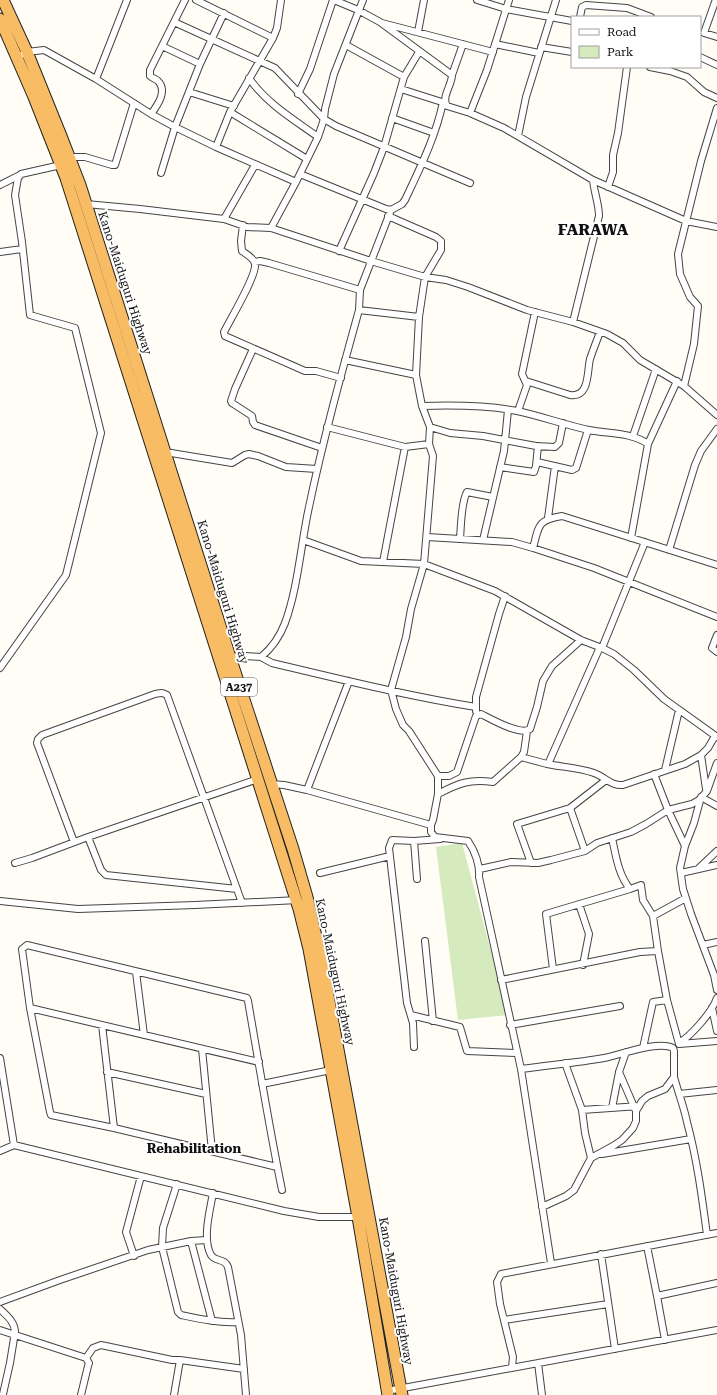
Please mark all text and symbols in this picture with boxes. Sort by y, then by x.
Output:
legend [571,16,701,68]
text: Road [607,25,637,39]
text: Park [607,45,634,59]
street label: Kano-Maiduguri Highway [95,210,155,357]
district label: FARAWA [558,220,629,239]
street label: Kano-Maiduguri Highway [194,518,252,666]
road number: A237 [221,678,257,696]
street label: Kano-Maiduguri Highway [313,897,358,1048]
district label: Rehabilitation [147,1141,242,1156]
street label: Kano-Maiduguri Highway [376,1216,416,1367]

